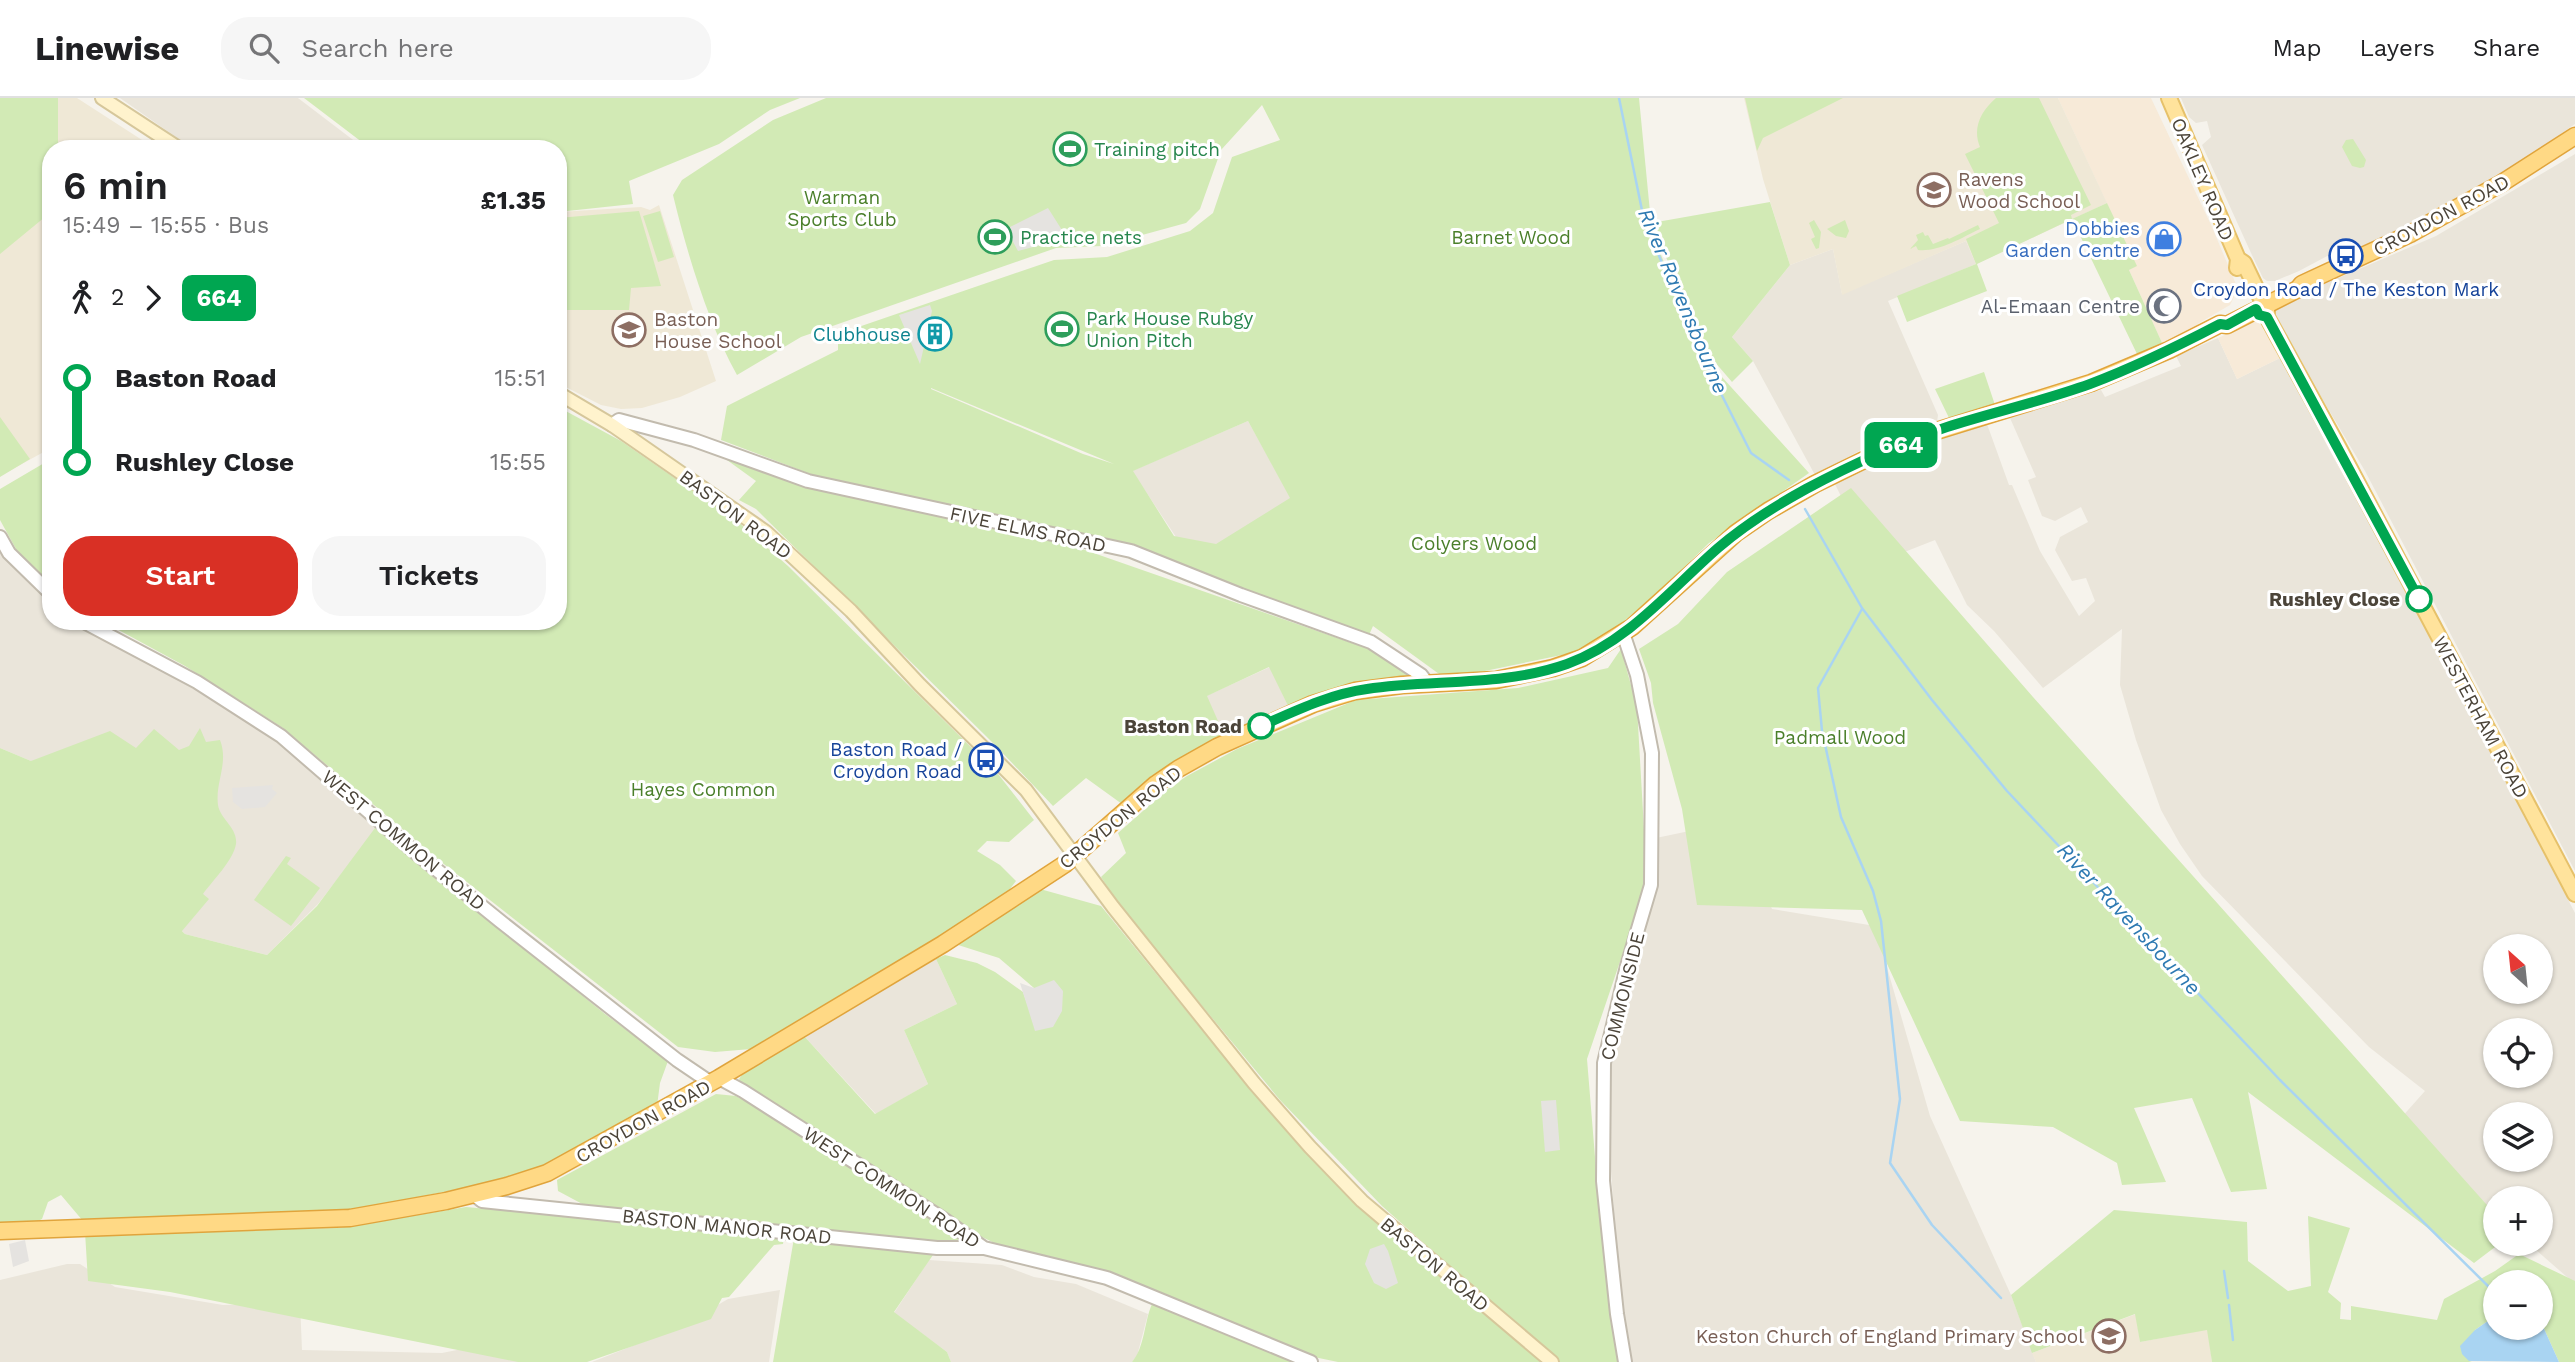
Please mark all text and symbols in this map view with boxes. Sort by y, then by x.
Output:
search box [221,17,711,80]
text: Linewise [35,29,179,68]
icon: search [245,29,283,67]
text: Search here [301,33,454,63]
text: Map [2273,34,2321,62]
text: Layers [2359,34,2435,62]
text: Share [2473,34,2540,62]
street label: OAKLEY ROAD [2166,114,2239,244]
sports icon: Training pitch [1051,130,1089,168]
place label: Training pitch [1094,138,1220,161]
text: 6 min [63,164,168,208]
place label: Ravens Wood School [1958,168,2080,213]
street label: CROYDON ROAD [2369,170,2513,261]
school or university icon: Ravens Wood School [1915,171,1953,209]
text: £1.35 [481,185,546,215]
park label: Warman Sports Club [787,186,897,231]
water label: River Ravensbourne [1633,204,1734,397]
text: 15:49 – 15:55 · Bus [63,212,269,239]
place label: Dobbies Garden Centre [2005,217,2140,262]
sports icon: Practice nets [976,218,1014,256]
shop icon: Dobbies Garden Centre [2145,220,2183,258]
place label: Practice nets [1020,226,1142,249]
park label: Barnet Wood [1451,226,1571,249]
bus stop icon: Croydon Road / The Keston Mark [2327,237,2365,275]
place label: Croydon Road / The Keston Mark [2193,278,2499,301]
icon: walk [63,279,101,317]
icon: forward [134,279,172,317]
text: 2 [111,284,124,311]
text: 664 [196,284,242,312]
mosque icon: Al-Emaan Centre [2145,287,2183,325]
place label: Al-Emaan Centre [1981,295,2140,318]
place label: Park House Rubgy Union Pitch [1086,307,1253,352]
place label: Baston House School [654,308,782,353]
sports icon: Park House Rubgy Union Pitch [1043,310,1081,348]
school or university icon: Baston House School [610,311,648,349]
building icon: Clubhouse [916,315,954,353]
place label: Clubhouse [813,323,911,346]
text: Baston Road [115,363,277,393]
text: 15:51 [494,365,546,392]
line badge: 664 [1861,422,1941,468]
text: 664 [1878,431,1924,459]
text: Rushley Close [115,447,294,477]
text: 15:55 [490,449,546,476]
street label: BASTON ROAD [675,465,796,564]
street label: FIVE ELMS ROAD [948,502,1108,557]
park label: Colyers Wood [1411,532,1537,555]
button: Start [63,536,298,616]
button: Tickets [312,536,546,616]
marker: Rushley Close [2406,586,2432,612]
place label: Rushley Close [2269,588,2400,611]
street label: WESTERHAM ROAD [2428,632,2533,802]
marker: Baston Road [1248,713,1274,739]
place label: Baston Road [1124,715,1242,738]
park label: Padmall Wood [1774,726,1906,749]
place label: Baston Road / Croydon Road [830,738,962,783]
bus stop icon: Baston Road / Croydon Road [967,741,1005,779]
street label: CROYDON ROAD [1054,761,1186,874]
street label: WEST COMMON ROAD [317,765,490,916]
park label: Hayes Common [630,778,776,801]
water label: River Ravensbourne [2052,837,2206,1000]
street label: COMMONSIDE [1595,930,1650,1063]
north arrow [2483,934,2553,1004]
map controls [2483,934,2553,1340]
button: locate [2483,1018,2553,1088]
street label: CROYDON ROAD [572,1075,715,1168]
button: layers [2483,1102,2553,1172]
street label: WEST COMMON ROAD [799,1122,985,1253]
button: + [2483,1186,2553,1256]
street label: BASTON MANOR ROAD [621,1204,833,1249]
street label: BASTON ROAD [1376,1212,1494,1316]
button: − [2483,1270,2553,1340]
school or university icon: Keston Church of England Primary School [2090,1317,2128,1355]
place label: Keston Church of England Primary School [1696,1325,2084,1348]

